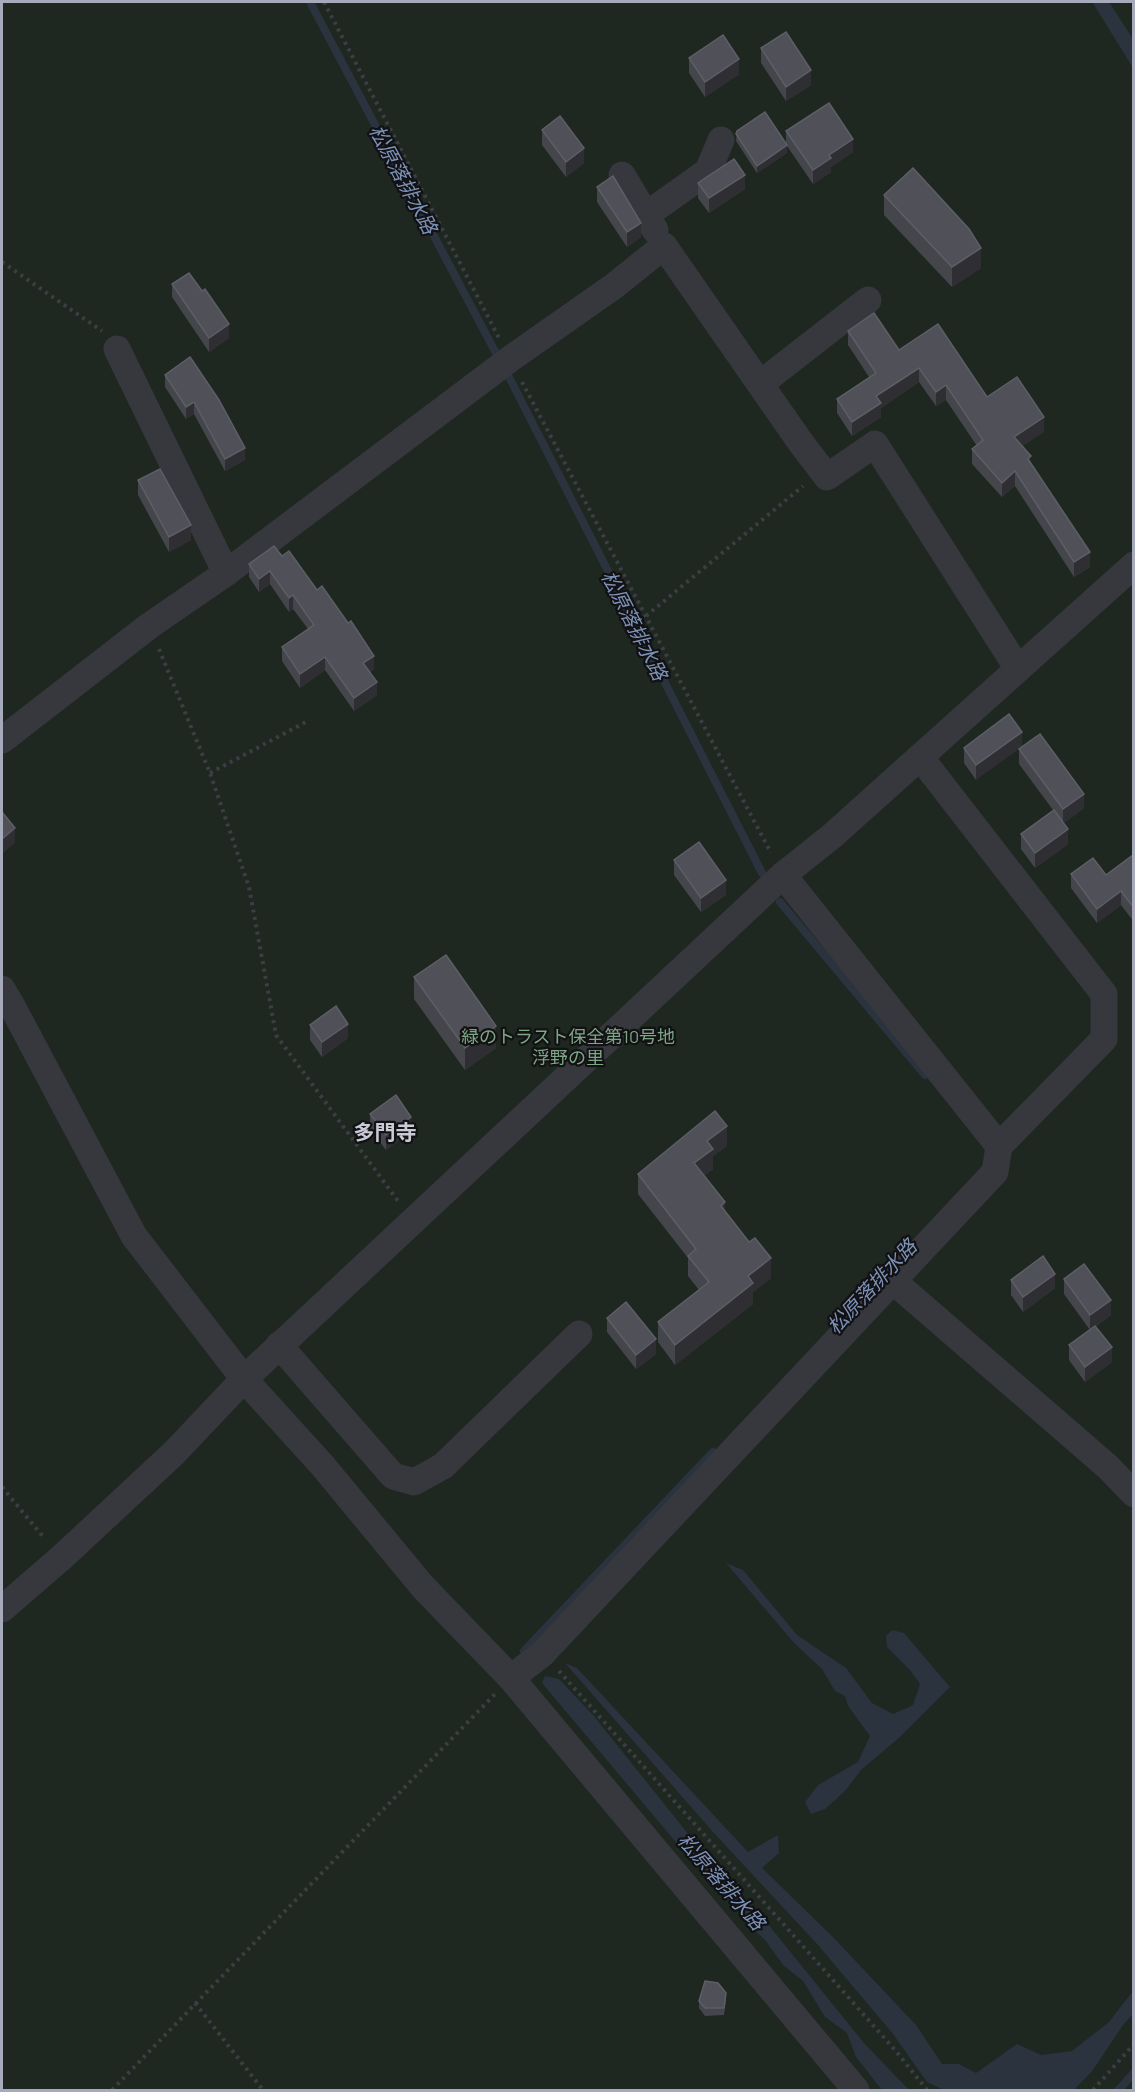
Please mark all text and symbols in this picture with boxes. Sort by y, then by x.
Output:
water label: 松原落排水路 [365,120,444,239]
water label: 松原落排水路 [597,566,674,686]
park label: 緑のトラスト保全第10号地 浮野の里 [461,1025,675,1068]
district label: 多門寺 [354,1119,417,1144]
water label: 松原落排水路 [821,1232,922,1338]
water label: 松原落排水路 [674,1828,772,1936]

